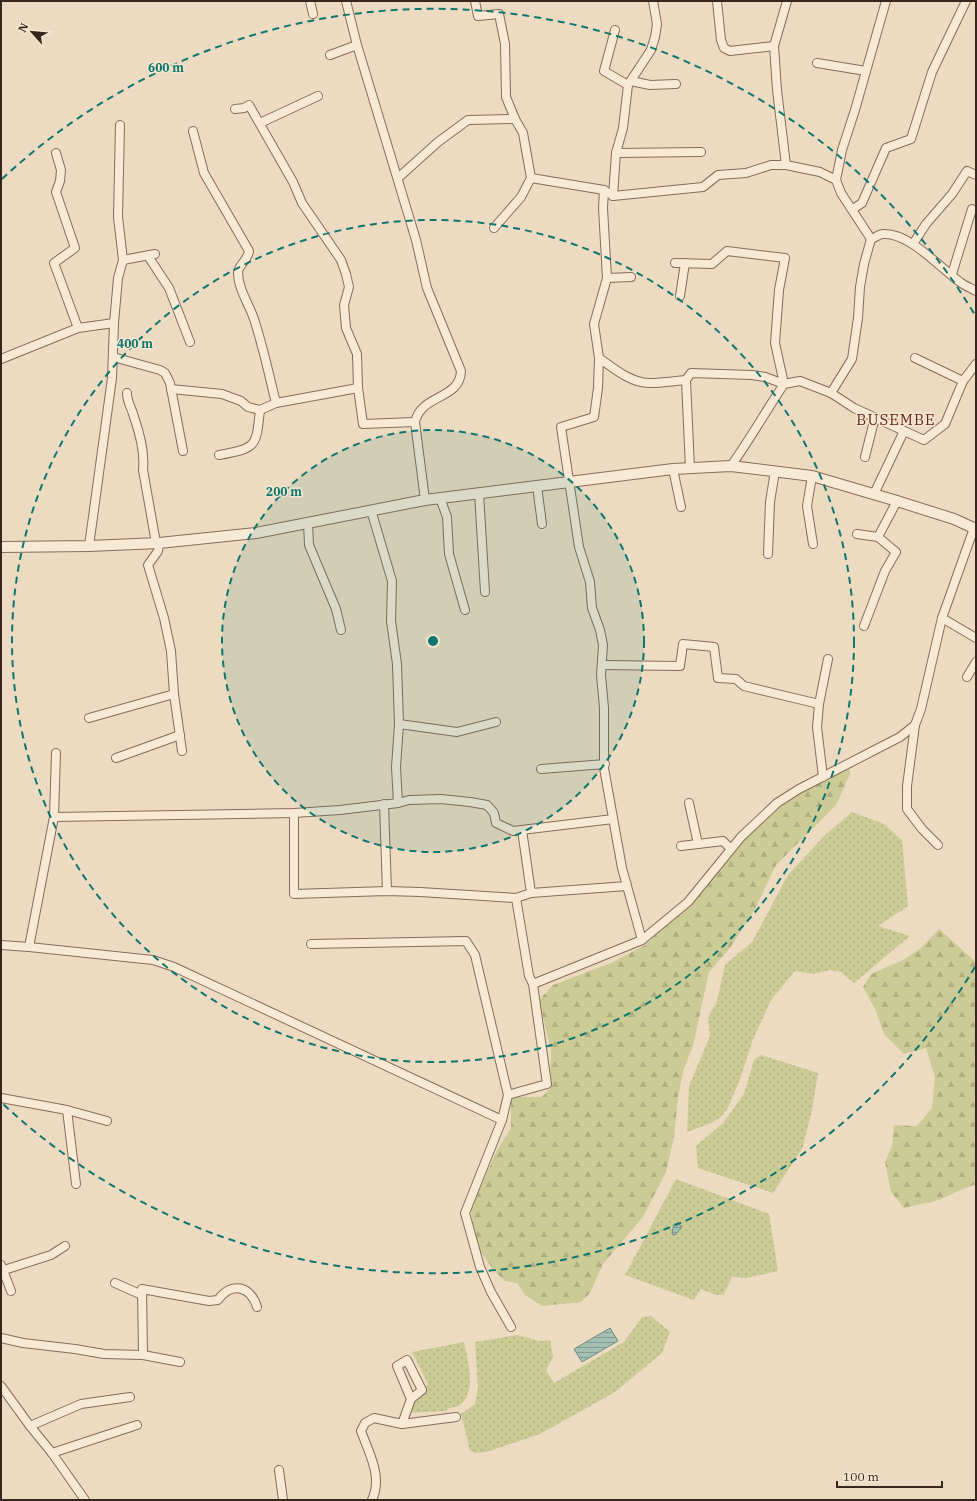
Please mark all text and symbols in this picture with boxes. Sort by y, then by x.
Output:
north arrow [12,12,52,52]
text: N [15,20,31,35]
text: 600 m [148,60,184,75]
text: 400 m [117,336,153,351]
district label: BUSEMBE [856,410,936,429]
text: 200 m [266,484,302,499]
centre of rings [426,634,440,648]
scale bar [837,1463,942,1489]
text: 100 m [843,1469,879,1484]

